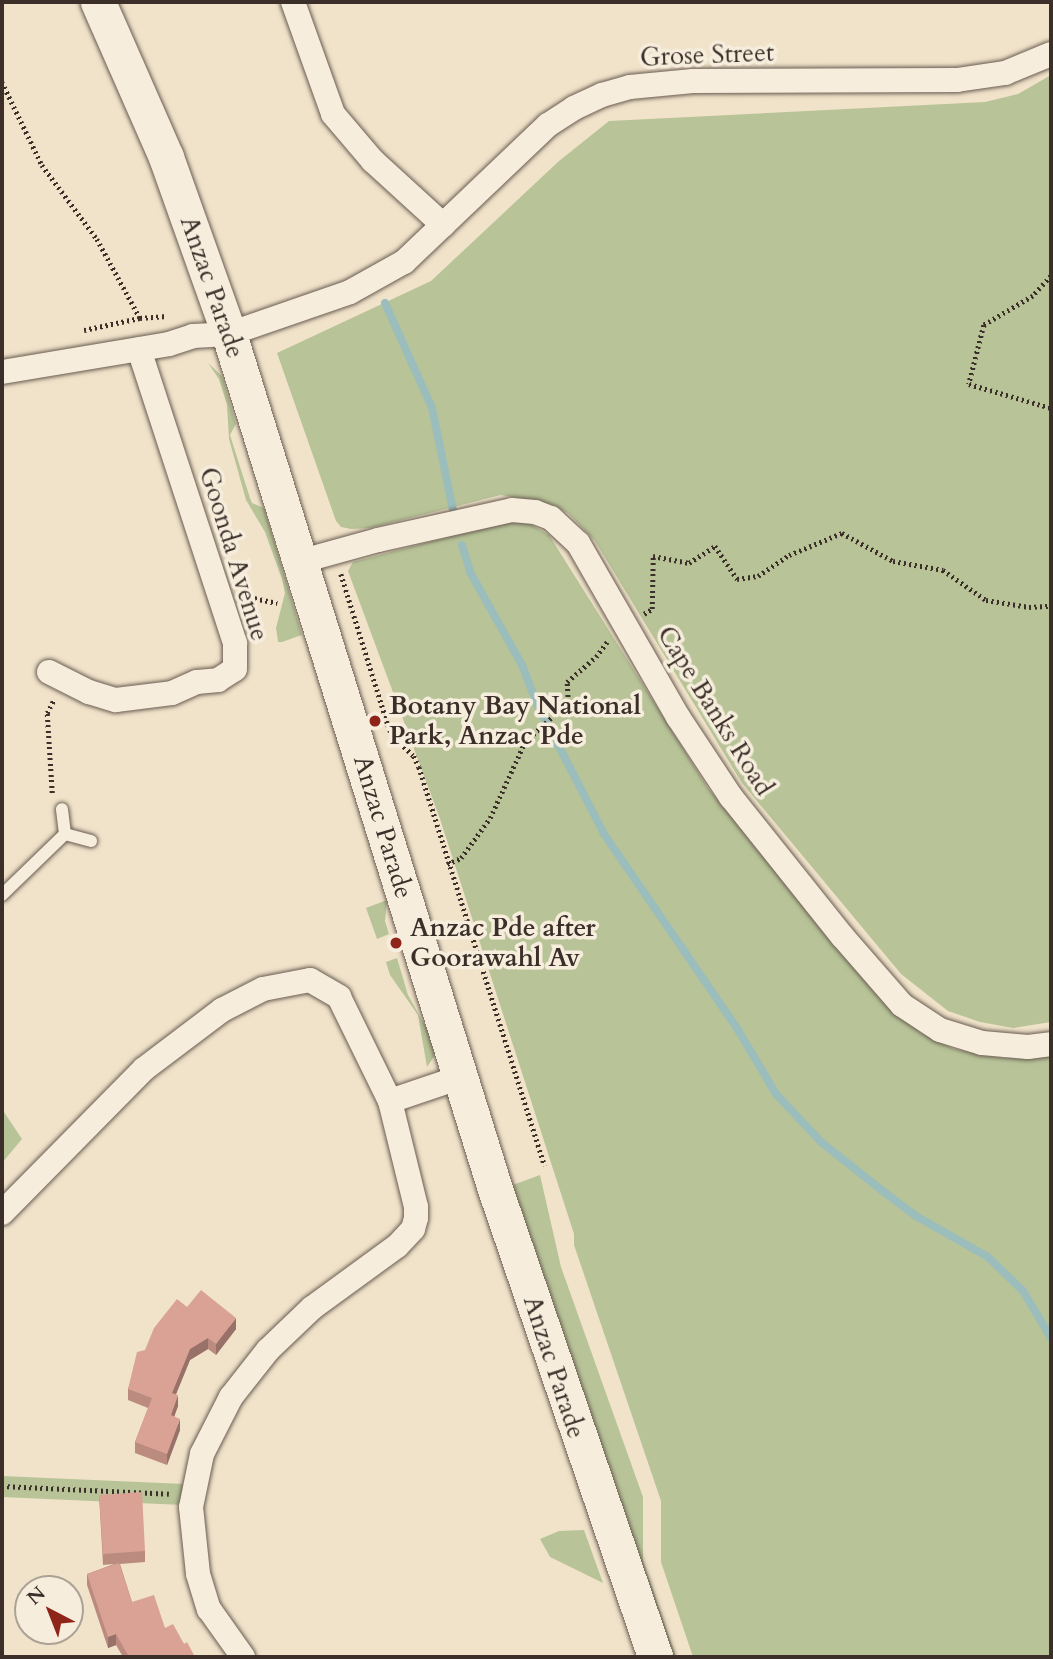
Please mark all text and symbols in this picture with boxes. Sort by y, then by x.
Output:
street label: Grose Street [639,37,775,73]
street label: Anzac Parade [173,212,251,362]
street label: Goonda Avenue [193,463,275,645]
street label: Cape Banks Road [650,620,780,802]
place label: Botany Bay National Park, Anzac Pde [389,690,641,752]
marker: Botany Bay National Park, Anzac Pde [367,713,383,729]
street label: Anzac Parade [346,752,420,902]
place label: Anzac Pde after Goorawahl Av [410,912,596,974]
marker: Anzac Pde after Goorawahl Av [388,935,404,951]
street label: Anzac Parade [516,1292,592,1442]
north arrow [14,1575,84,1645]
text: N [21,1581,51,1611]

